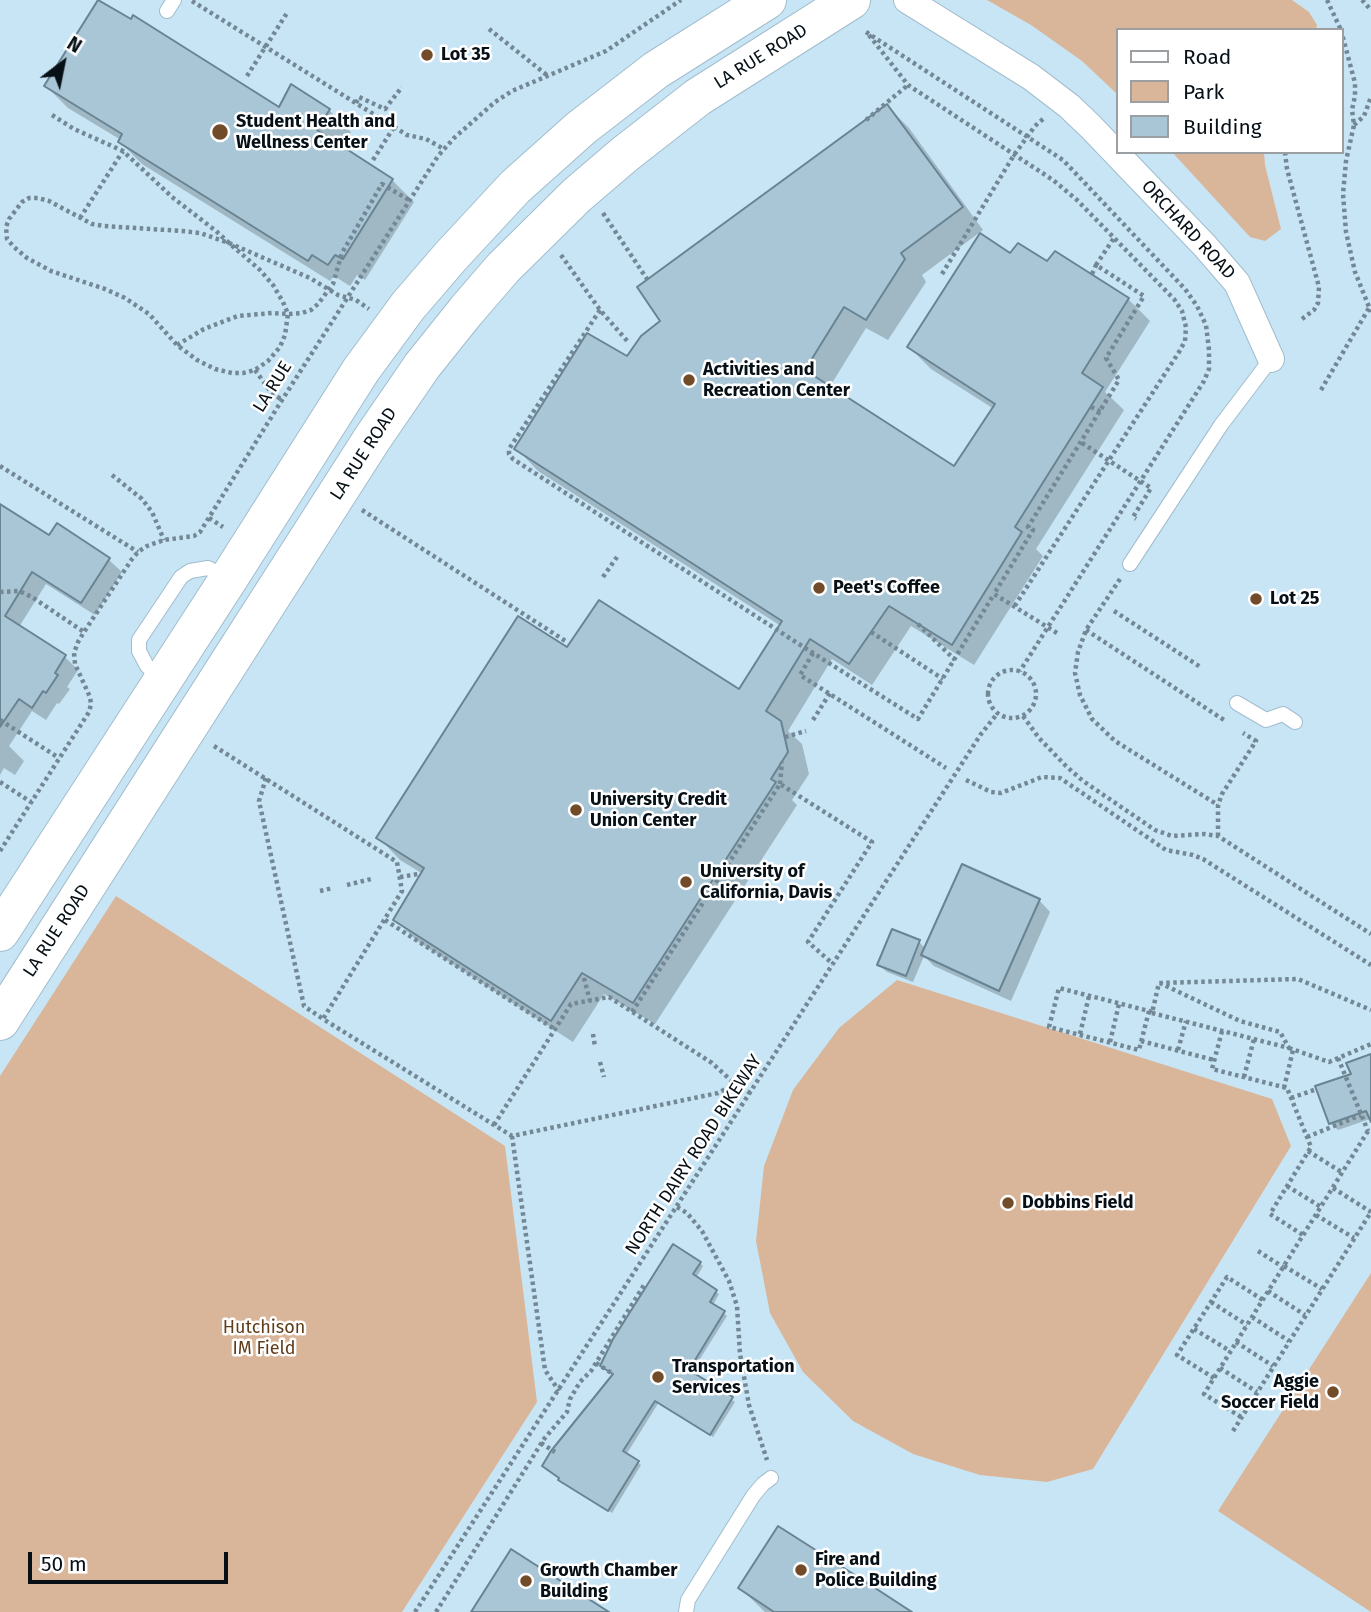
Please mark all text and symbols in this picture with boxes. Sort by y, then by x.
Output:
street label: LA RUE ROAD [710,20,812,94]
north arrow [28,28,98,98]
legend [1116,28,1343,154]
text: N [63,32,86,58]
place label: Lot 35 [441,44,491,66]
text: Road [1183,44,1231,70]
marker: Lot 35 [419,47,435,63]
text: Park [1183,79,1224,105]
place label: Student Health and Wellness Center [236,111,395,154]
text: Building [1183,114,1262,140]
marker: Student Health and Wellness Center [210,122,230,142]
street label: ORCHARD ROAD [1136,176,1240,284]
street label: LA RUE [249,357,297,417]
place label: Activities and Recreation Center [703,359,850,402]
marker: Activities and Recreation Center [681,372,697,388]
street label: LA RUE ROAD [326,404,402,504]
place label: Peet's Coffee [833,577,940,599]
marker: Peet's Coffee [811,580,827,596]
place label: Lot 25 [1270,588,1319,610]
marker: Lot 25 [1248,591,1264,607]
place label: University Credit Union Center [590,789,727,832]
marker: University Credit Union Center [568,802,584,818]
place label: University of California, Davis [700,861,832,903]
marker: University of California, Davis [678,874,694,890]
street label: LA RUE ROAD [19,881,95,981]
street label: NORTH DAIRY ROAD BIKEWAY [621,1051,767,1259]
place label: Dobbins Field [1022,1192,1133,1214]
marker: Dobbins Field [1000,1195,1016,1211]
park label: Hutchison IM Field [223,1317,305,1360]
place label: Transportation Services [672,1356,795,1398]
marker: Transportation Services [650,1369,666,1385]
place label: Aggie Soccer Field [1221,1371,1319,1414]
marker: Aggie Soccer Field [1325,1384,1341,1400]
scale bar [32,1538,231,1582]
place label: Fire and Police Building [815,1549,937,1592]
text: 50 m [41,1551,87,1577]
place label: Growth Chamber Building [540,1560,677,1602]
marker: Fire and Police Building [793,1562,809,1578]
marker: Growth Chamber Building [518,1573,534,1589]

